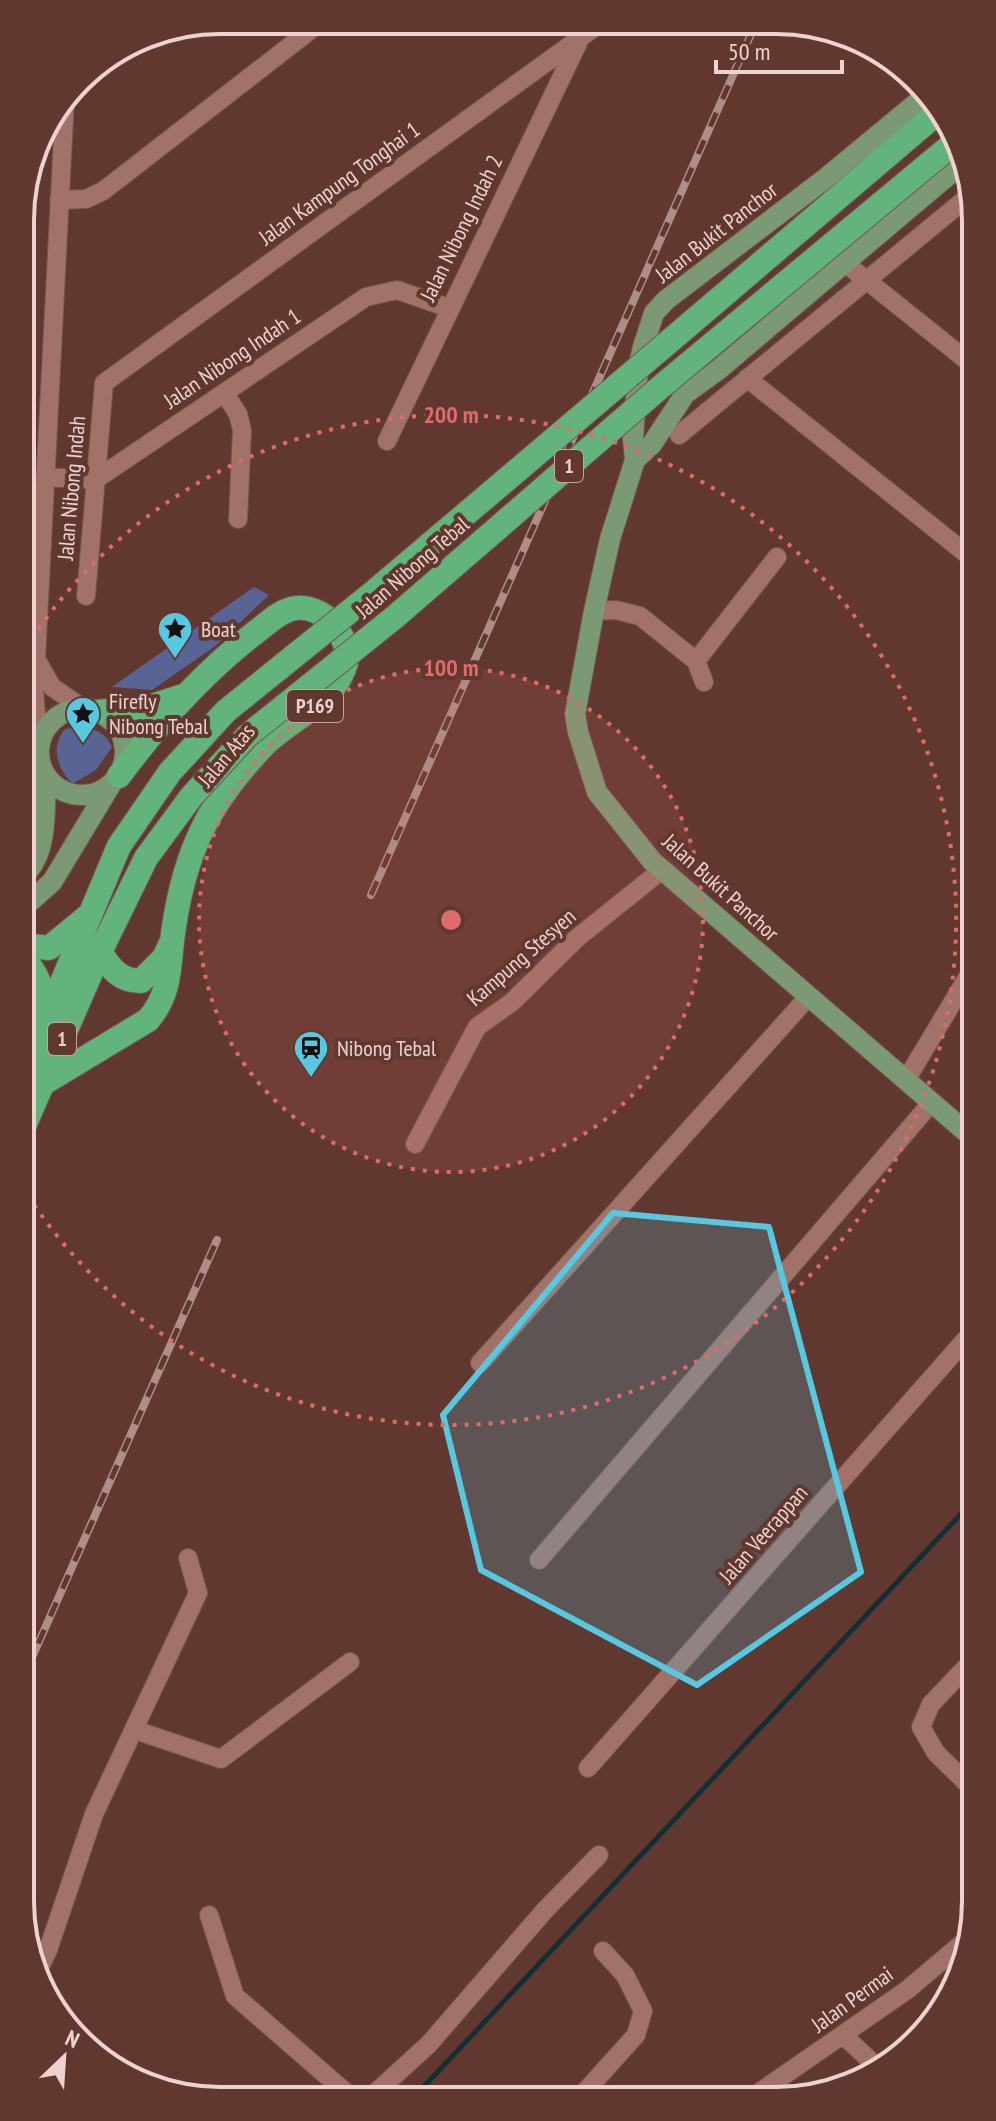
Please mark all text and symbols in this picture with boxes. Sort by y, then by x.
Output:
scale bar [716,24,842,74]
text: 50 m [728,36,770,67]
street label: Jalan Kampung Tonghai 1 [252,115,425,251]
street label: Jalan Nibong Indah 2 [413,150,508,307]
street label: Jalan Bukit Panchor [649,176,783,289]
street label: Jalan Nibong Indah 1 [157,302,306,415]
text: 200 m [423,399,479,430]
street label: Jalan Nibong Indah [51,415,91,562]
road number: 1 [555,450,583,482]
street label: Jalan Nibong Tebal [349,509,475,625]
place icon: Boat [156,610,194,660]
place label: Boat [201,615,236,643]
text: 100 m [423,652,479,683]
place label: Firefly Nibong Tebal [109,687,209,740]
road number: P169 [287,690,343,722]
place icon: Firefly Nibong Tebal [64,695,102,745]
street label: Jalan Atas [191,718,261,793]
street label: Jalan Bukit Panchor [656,827,785,947]
street label: Kampung Stesyen [461,902,581,1012]
centre of rings [437,906,465,934]
road number: 1 [48,1023,76,1055]
station icon: Nibong Tebal [292,1029,330,1079]
place label: Nibong Tebal [337,1034,437,1062]
street label: Jalan Veerappan [712,1479,813,1590]
street label: Jalan Permai [805,1960,899,2039]
north arrow [24,2017,104,2097]
text: N [61,2024,84,2054]

